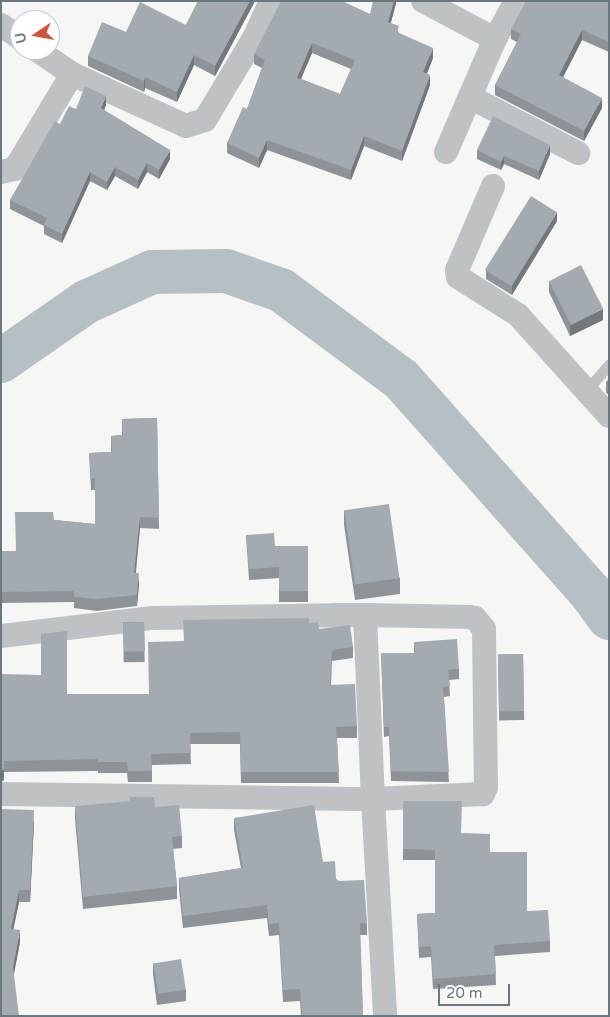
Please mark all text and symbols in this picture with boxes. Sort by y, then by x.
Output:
north arrow [10,10,60,60]
text: U [11,31,30,45]
scale bar [440,974,512,1006]
text: 20 m [446,984,483,1002]

